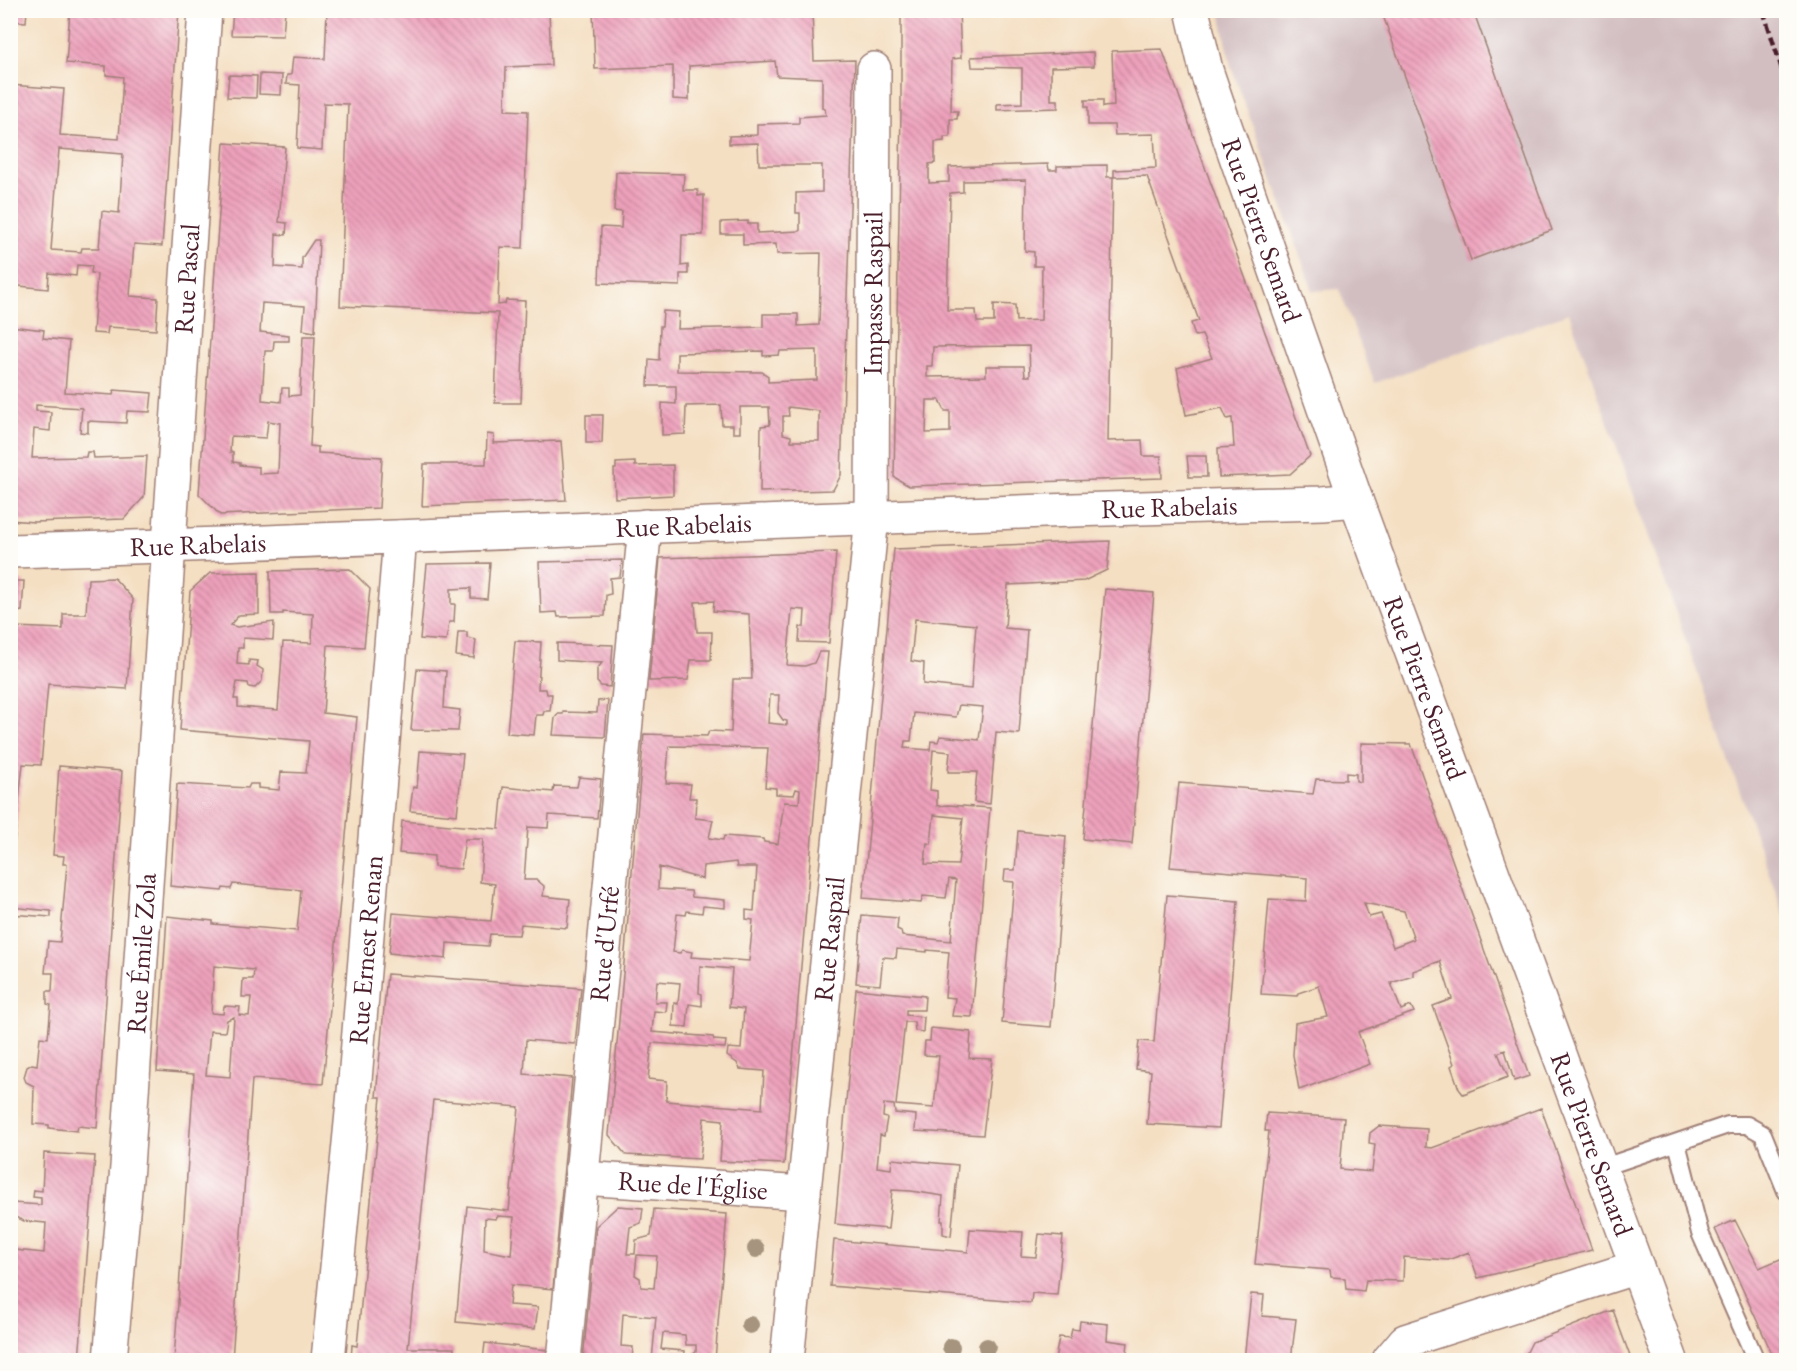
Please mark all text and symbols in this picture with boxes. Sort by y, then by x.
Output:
street label: Rue Pierre Semard [1214,133,1311,327]
street label: Impasse Raspail [855,211,890,375]
street label: Rue Pascal [165,222,208,335]
street label: Rue Rabelais [1100,487,1238,526]
street label: Rue Rabelais [615,504,752,545]
street label: Rue Rabelais [129,524,267,564]
street label: Rue Pierre Semard [1376,591,1475,785]
street label: Rue Ernest Renan [340,853,391,1046]
street label: Rue Émile Zola [118,871,164,1035]
street label: Rue Raspail [805,875,853,1003]
street label: Rue d'Urfé [581,885,627,1003]
street label: Rue Pierre Semard [1543,1047,1642,1241]
street label: Rue de l'Église [617,1162,769,1208]

